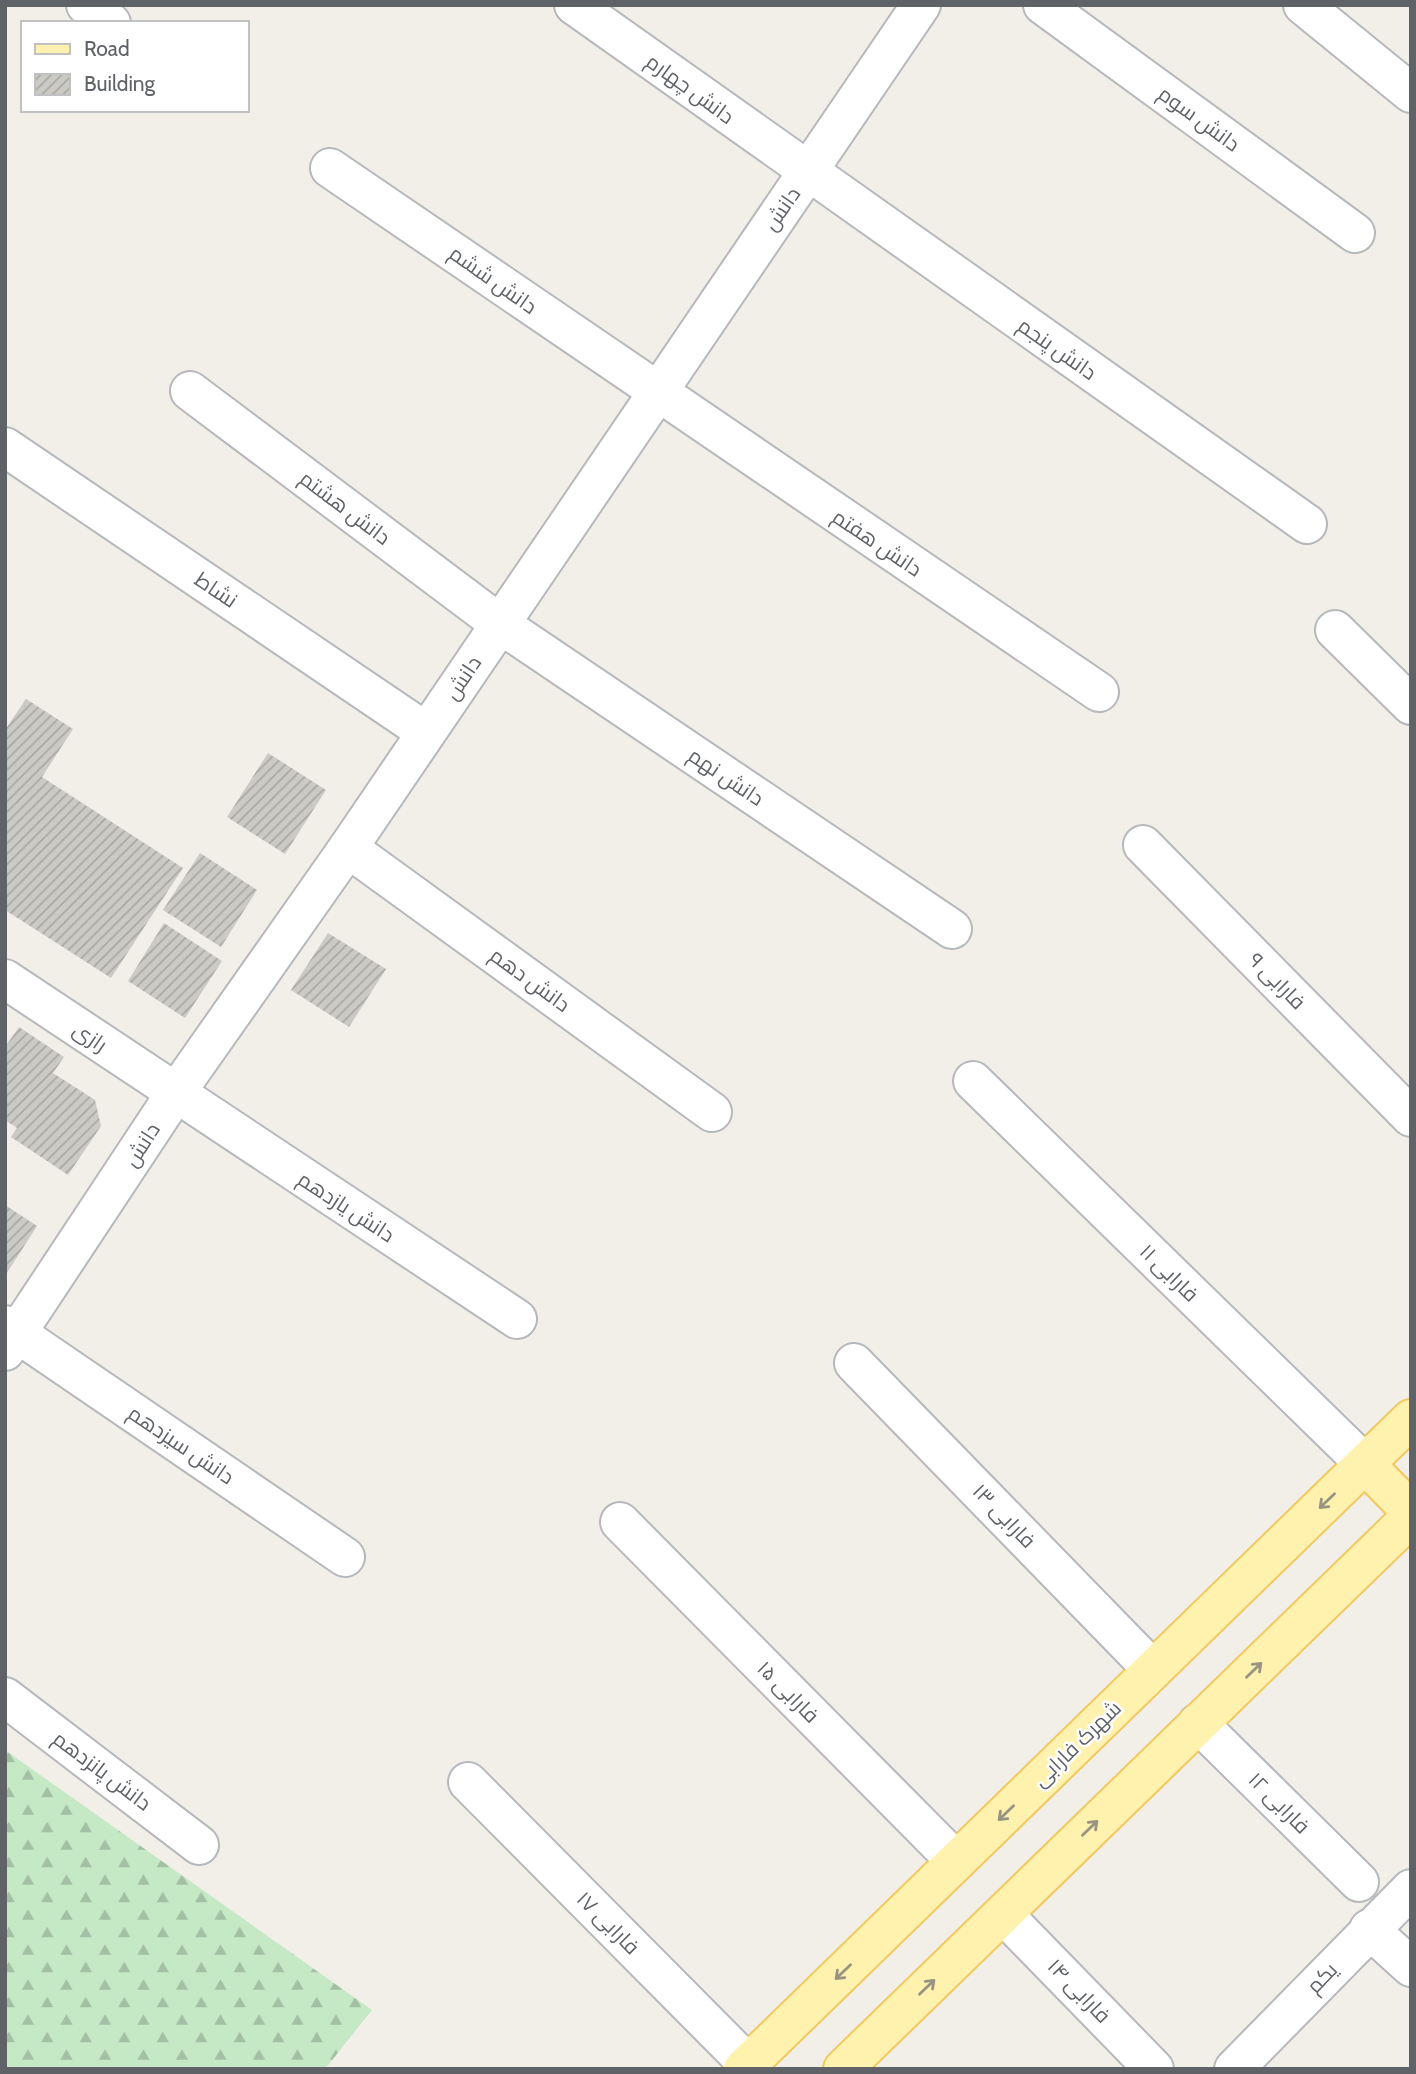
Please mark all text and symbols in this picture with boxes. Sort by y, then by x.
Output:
legend [21,21,248,112]
text: Road [84,36,130,61]
street label: دانش چهارم [640,48,739,131]
text: Building [84,71,156,96]
street label: دانش سوم [1152,81,1245,158]
street label: دانش [758,182,806,236]
street label: دانش ششم [443,240,542,321]
street label: دانش پنجم [1012,312,1102,386]
street label: دانش هشتم [294,465,396,551]
street label: دانش هفتم [827,504,927,583]
street label: نشاط [190,566,242,613]
street label: دانش [439,651,487,705]
street label: دانش نهم [683,742,769,813]
street label: دانش دهم [484,942,575,1019]
street label: فارابی ۹ [1243,947,1311,1015]
street label: رازی [68,1016,112,1058]
street label: دانش [118,1118,166,1172]
street label: دانش یازدهم [292,1166,399,1249]
street label: فارابی ۱۱ [1134,1239,1204,1307]
street label: دانش سیزدهم [122,1400,239,1491]
street label: فارابی ۱۳ [967,1478,1041,1554]
one-way arrow [1319,1493,1336,1510]
street label: فارابی ۱۵ [752,1656,824,1728]
one-way arrow [1245,1661,1262,1678]
street label: شهرک فارابی [1027,1695,1127,1793]
street label: دانش پانزدهم [47,1725,156,1817]
street label: فارابی ۱۲ [1243,1767,1315,1839]
one-way arrow [997,1805,1014,1822]
one-way arrow [1082,1820,1099,1837]
street label: فارابی ۱۷ [571,1886,645,1960]
street label: فارابی ۱۴ [1042,1953,1116,2029]
street label: یکم [1301,1957,1344,2000]
one-way arrow [834,1964,851,1981]
one-way arrow [919,1979,936,1996]

